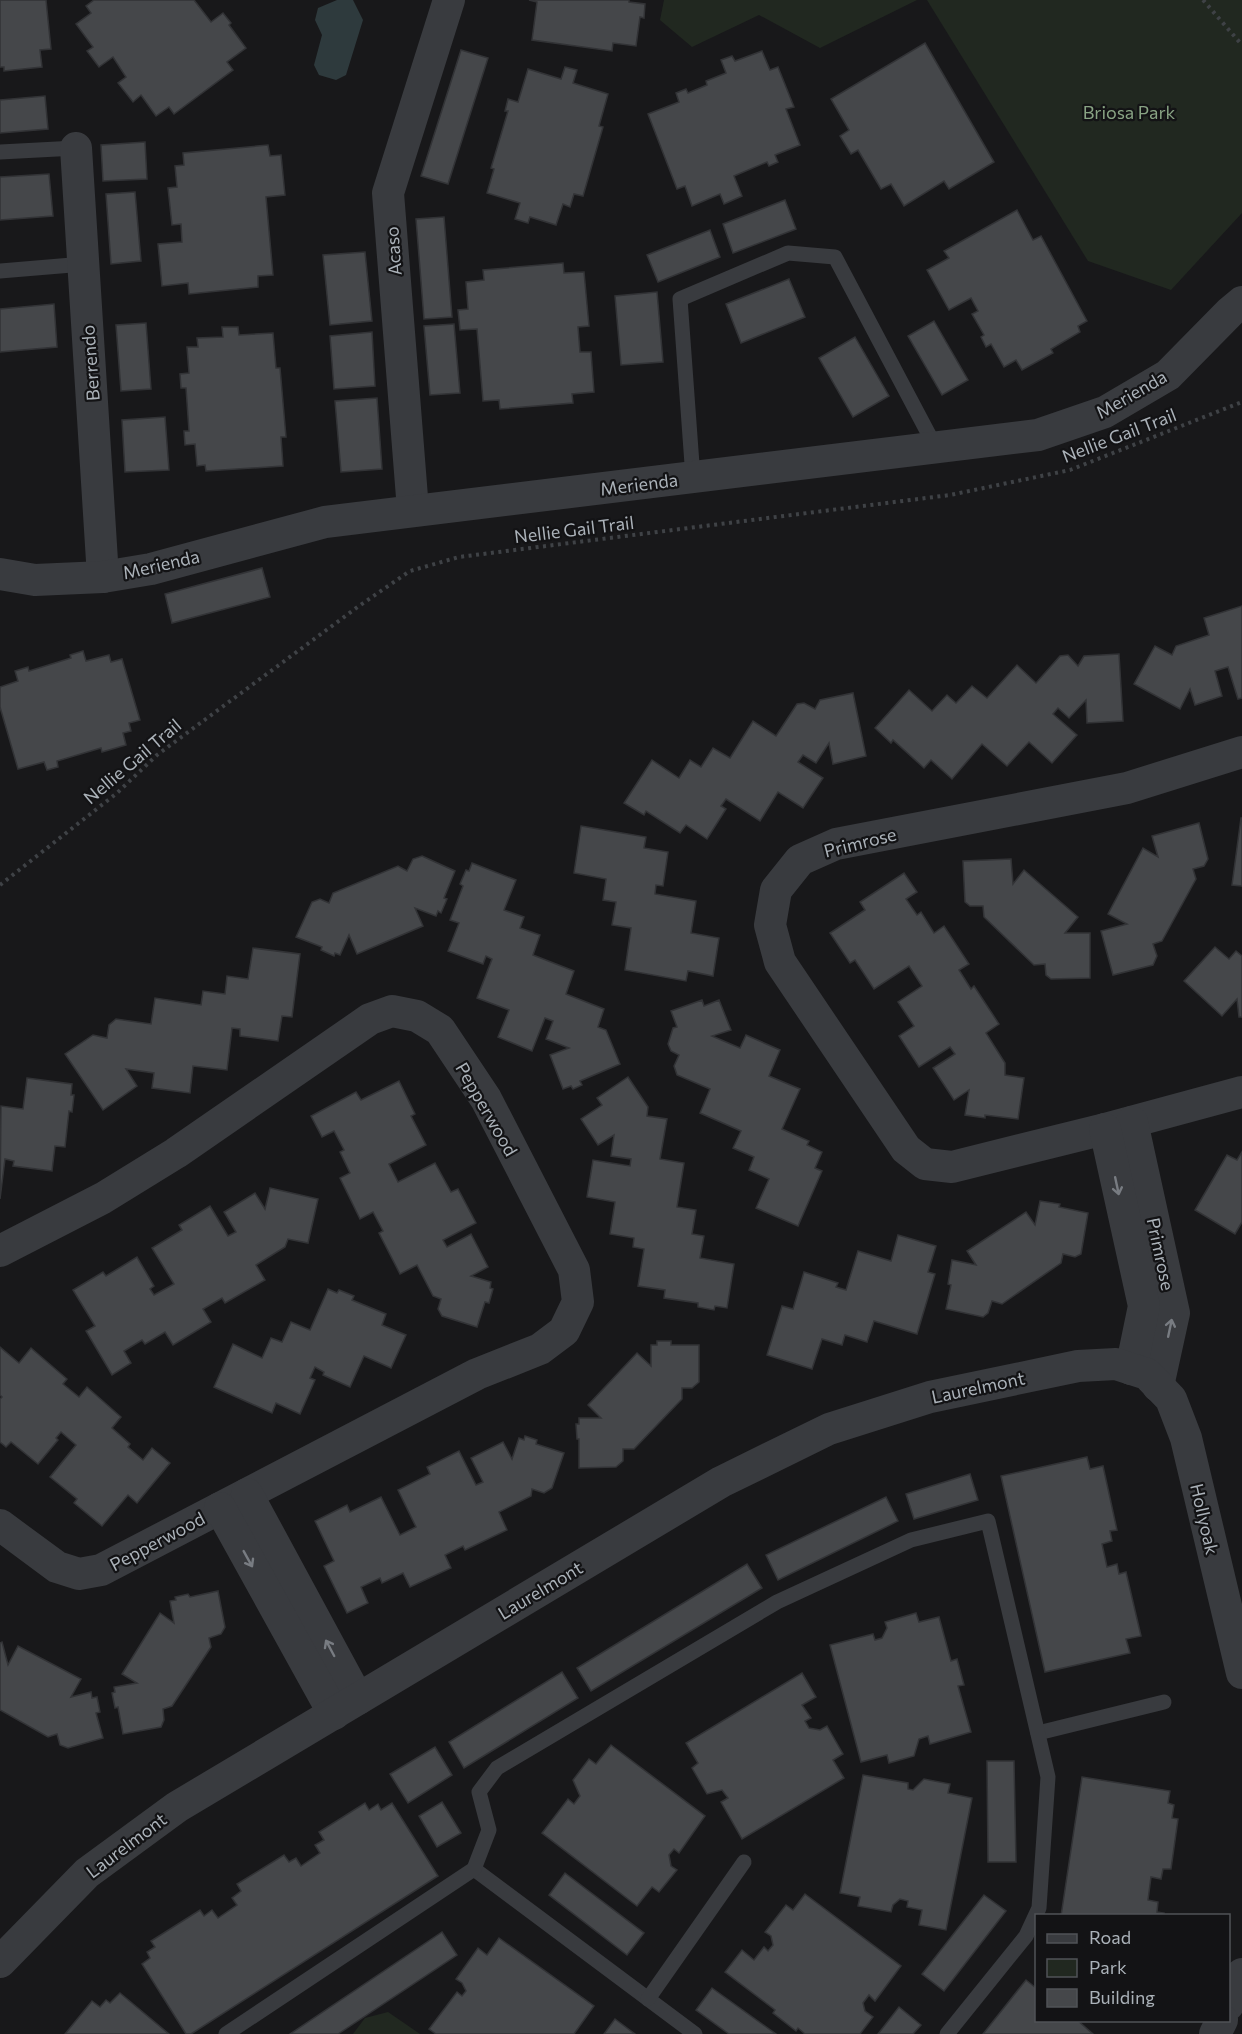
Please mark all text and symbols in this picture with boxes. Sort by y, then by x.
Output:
park label: Briosa Park [1083,101,1176,123]
street label: Acaso [380,226,406,276]
street label: Berrendo [76,324,104,402]
street label: Merienda [1092,365,1170,423]
street label: Nellie Gail Trail [1059,403,1179,467]
street label: Merienda [599,468,679,500]
street label: Nellie Gail Trail [513,511,635,547]
street label: Merienda [120,544,202,584]
street label: Nellie Gail Trail [79,714,185,808]
street label: Primrose [821,822,899,862]
street label: Pepperwood [451,1058,523,1160]
one-way arrow [1112,1176,1124,1195]
street label: Primrose [1143,1216,1179,1292]
one-way arrow [1165,1319,1176,1339]
street label: Laurelmont [929,1366,1027,1408]
street label: Hollyoak [1186,1481,1224,1557]
street label: Pepperwood [106,1507,208,1575]
one-way arrow [242,1550,254,1567]
street label: Laurelmont [494,1556,586,1624]
one-way arrow [324,1639,335,1657]
street label: Laurelmont [81,1808,171,1882]
legend [1035,1914,1230,2022]
text: Road [1089,1926,1131,1948]
text: Park [1089,1956,1127,1978]
text: Building [1089,1986,1155,2008]

